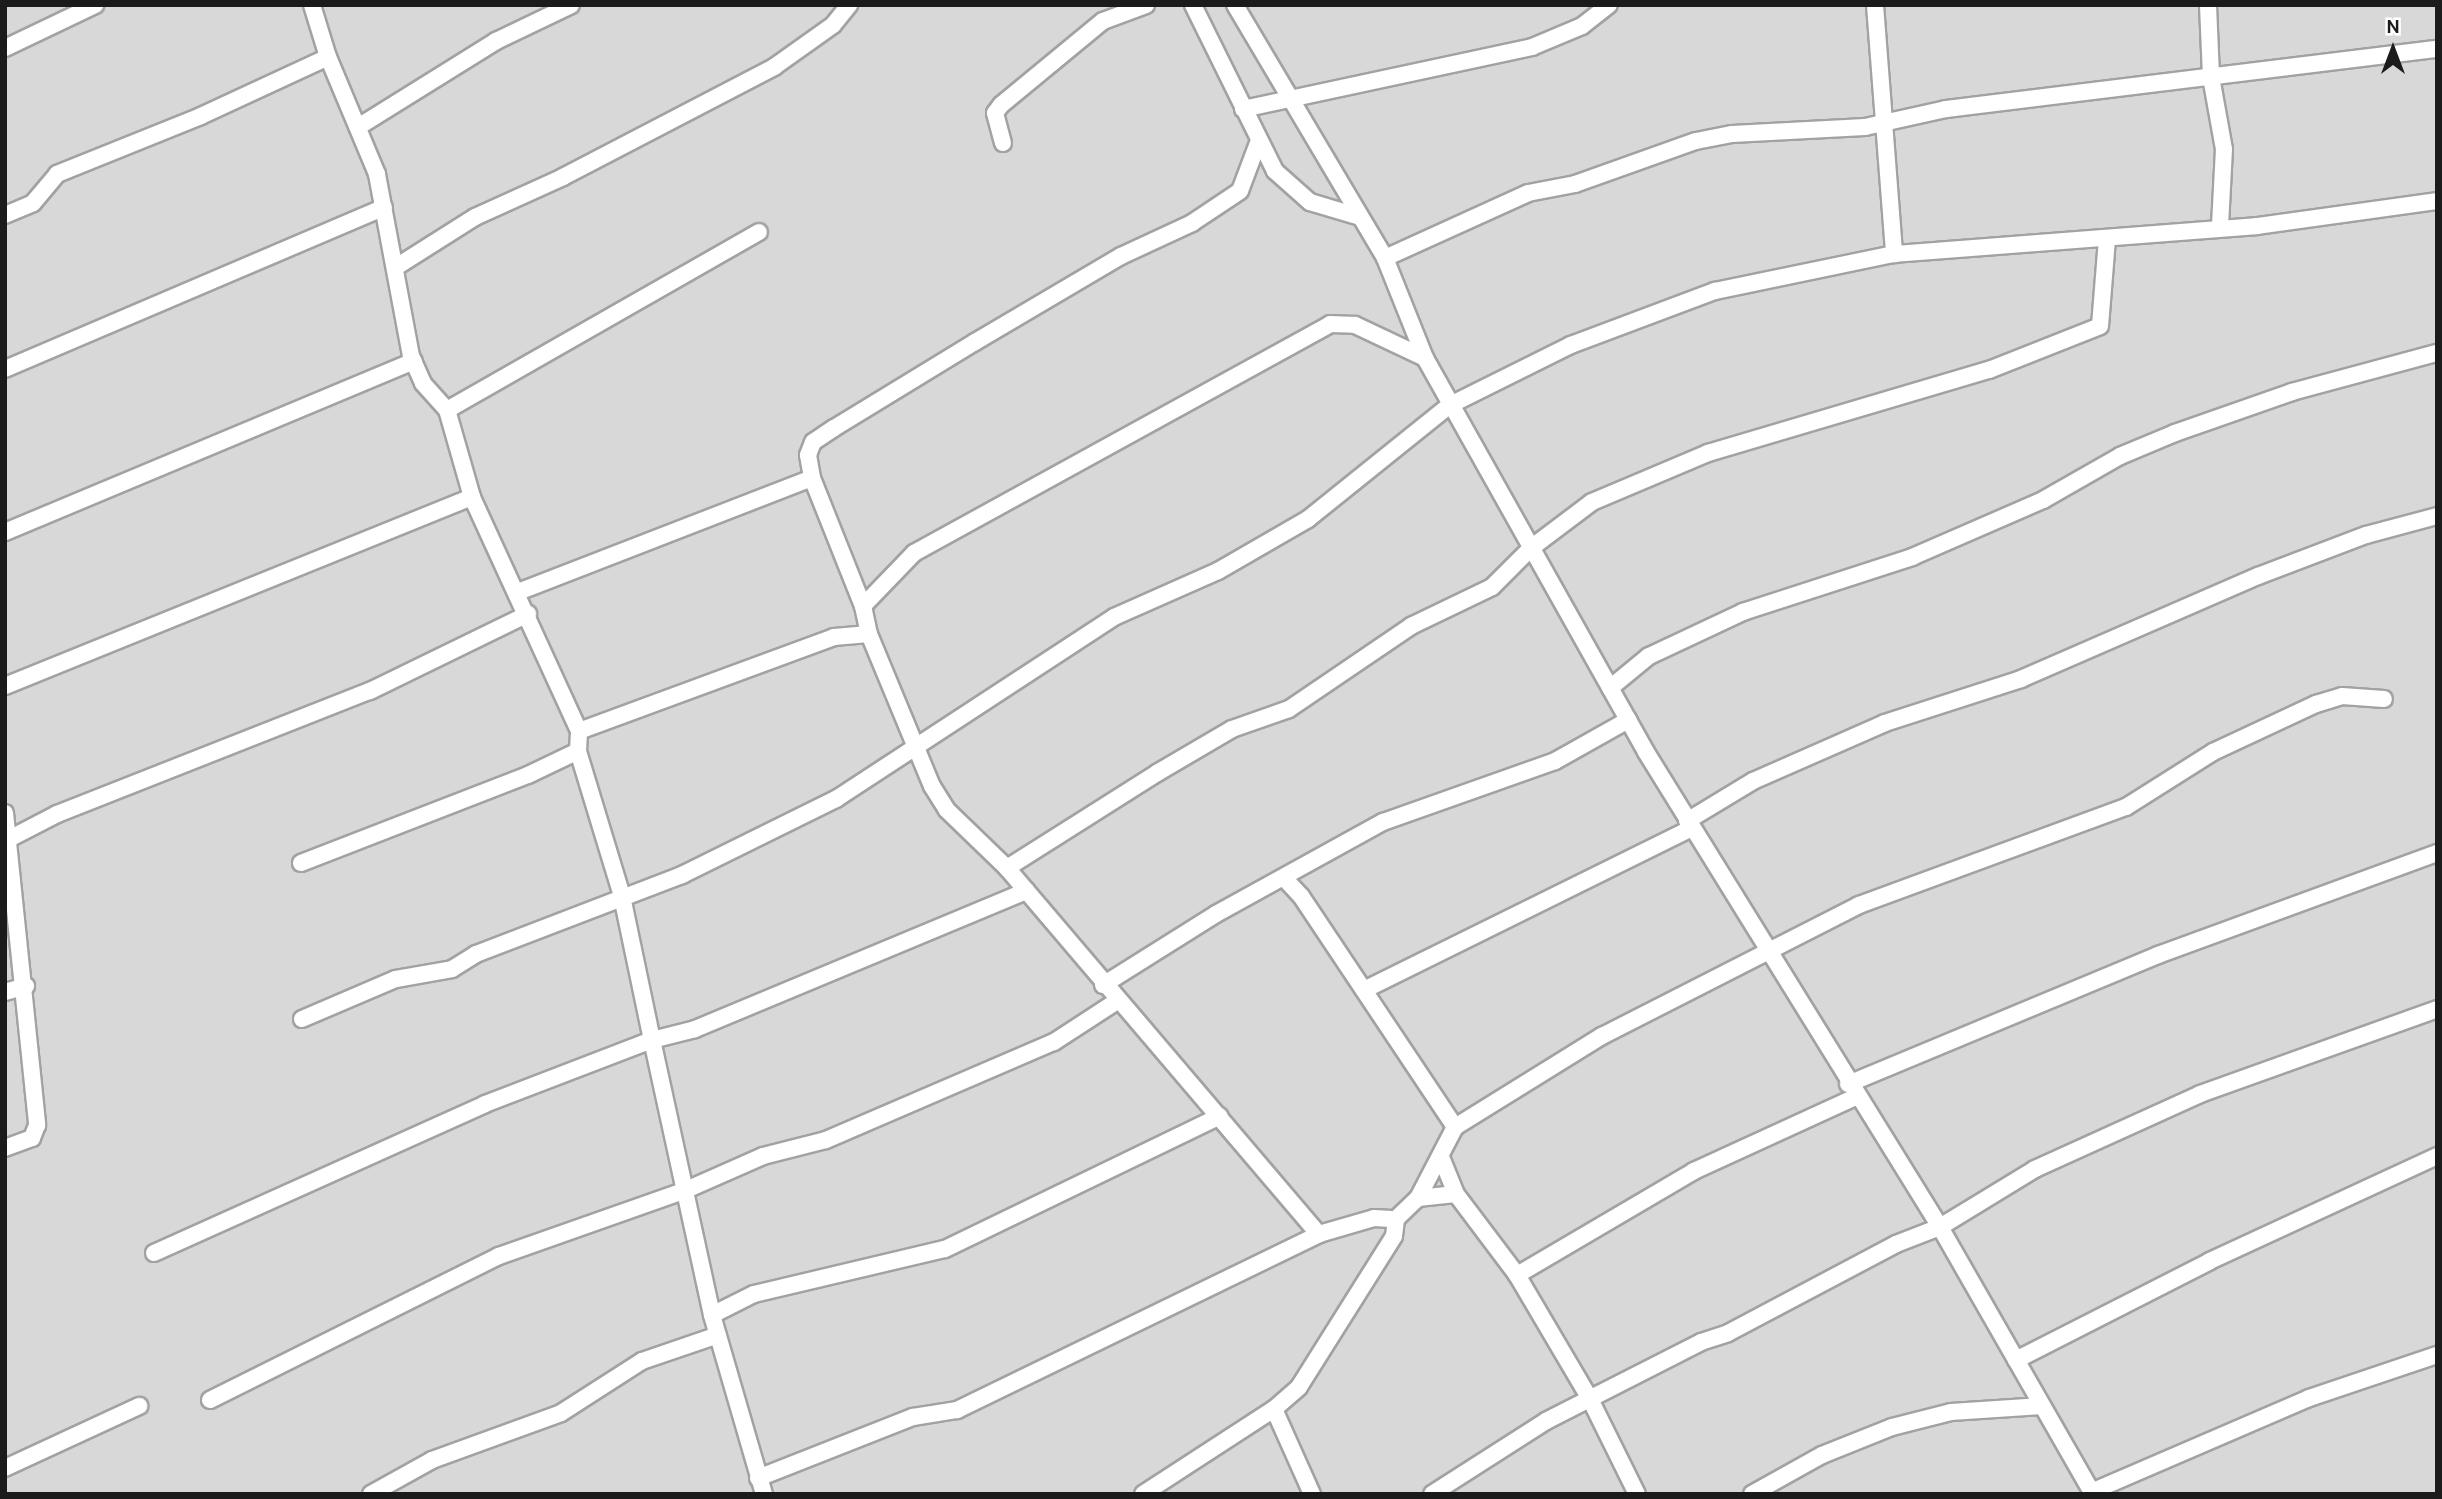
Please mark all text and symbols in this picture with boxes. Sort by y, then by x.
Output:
north arrow [2358,14,2428,84]
text: N [2386,16,2400,40]

